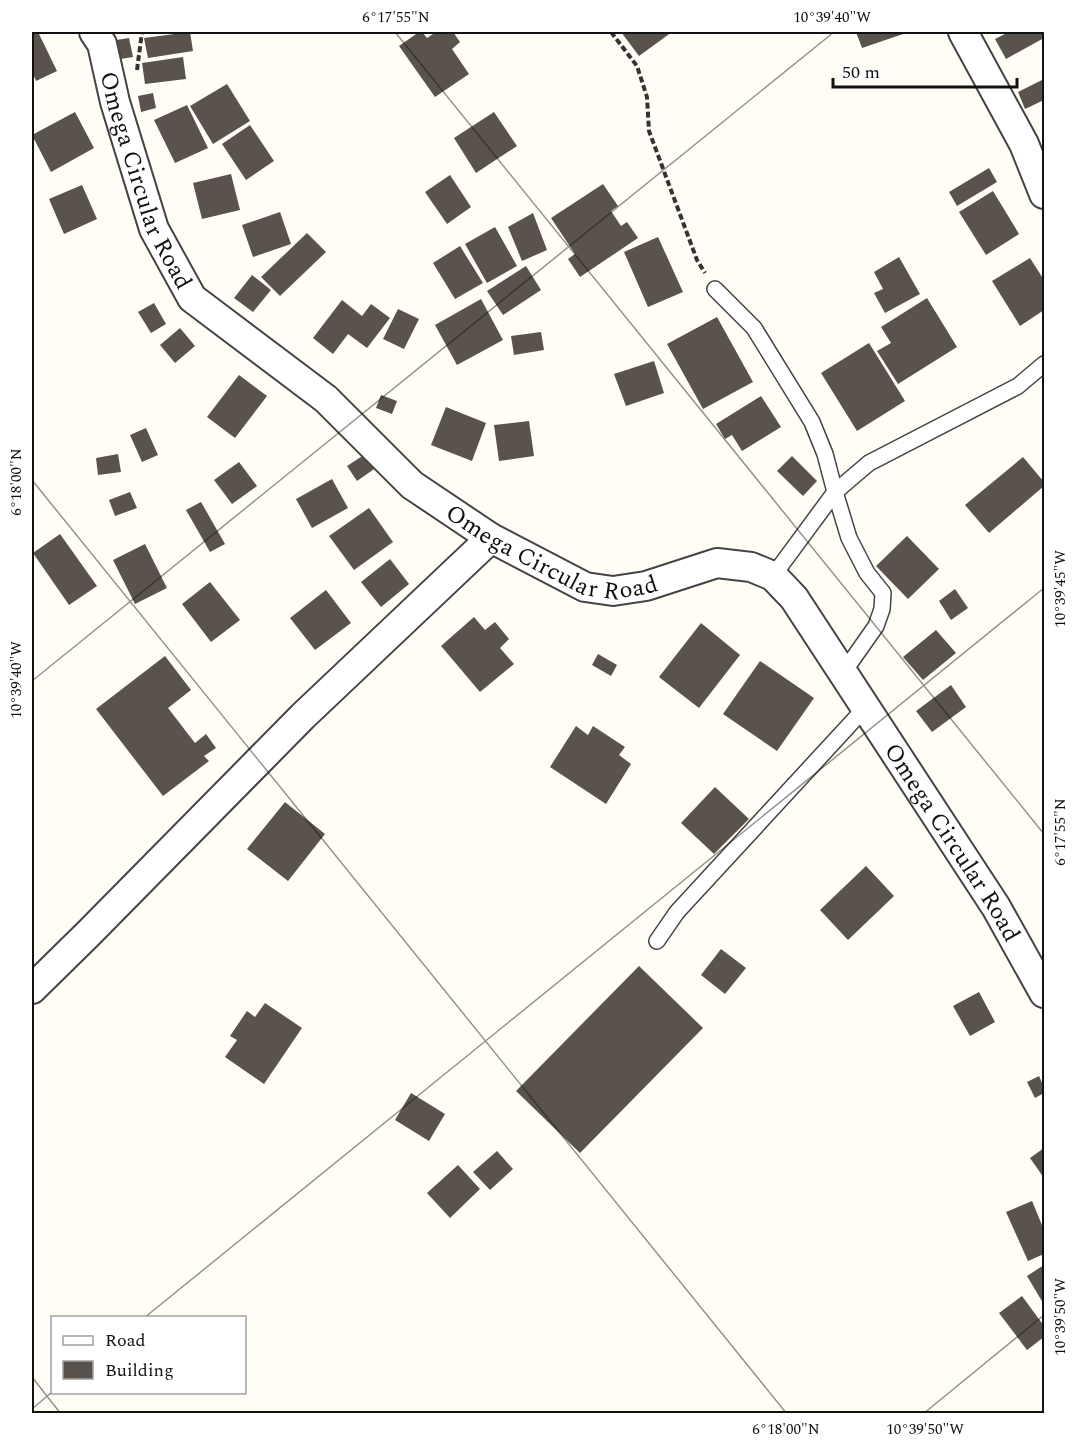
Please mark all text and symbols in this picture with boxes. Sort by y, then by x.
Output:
text: 6°17'55"N [362,6,430,29]
text: 10°39'40"W [793,6,871,29]
scale bar [833,51,1018,89]
text: 50 m [842,59,880,86]
street label: Omega Circular Road [90,68,201,296]
text: 6°18'00"N [5,448,28,516]
street label: Omega Circular Road [438,495,663,611]
text: 10°39'45"W [1049,550,1072,628]
text: 10°39'40"W [5,641,28,719]
street label: Omega Circular Road [874,736,1029,949]
text: 6°17'55"N [1049,798,1072,866]
text: 10°39'50"W [1049,1278,1072,1356]
legend [51,1316,246,1394]
text: Road [105,1327,146,1354]
text: Building [105,1357,174,1384]
text: 6°18'00"N [752,1418,820,1441]
text: 10°39'50"W [886,1418,964,1441]

